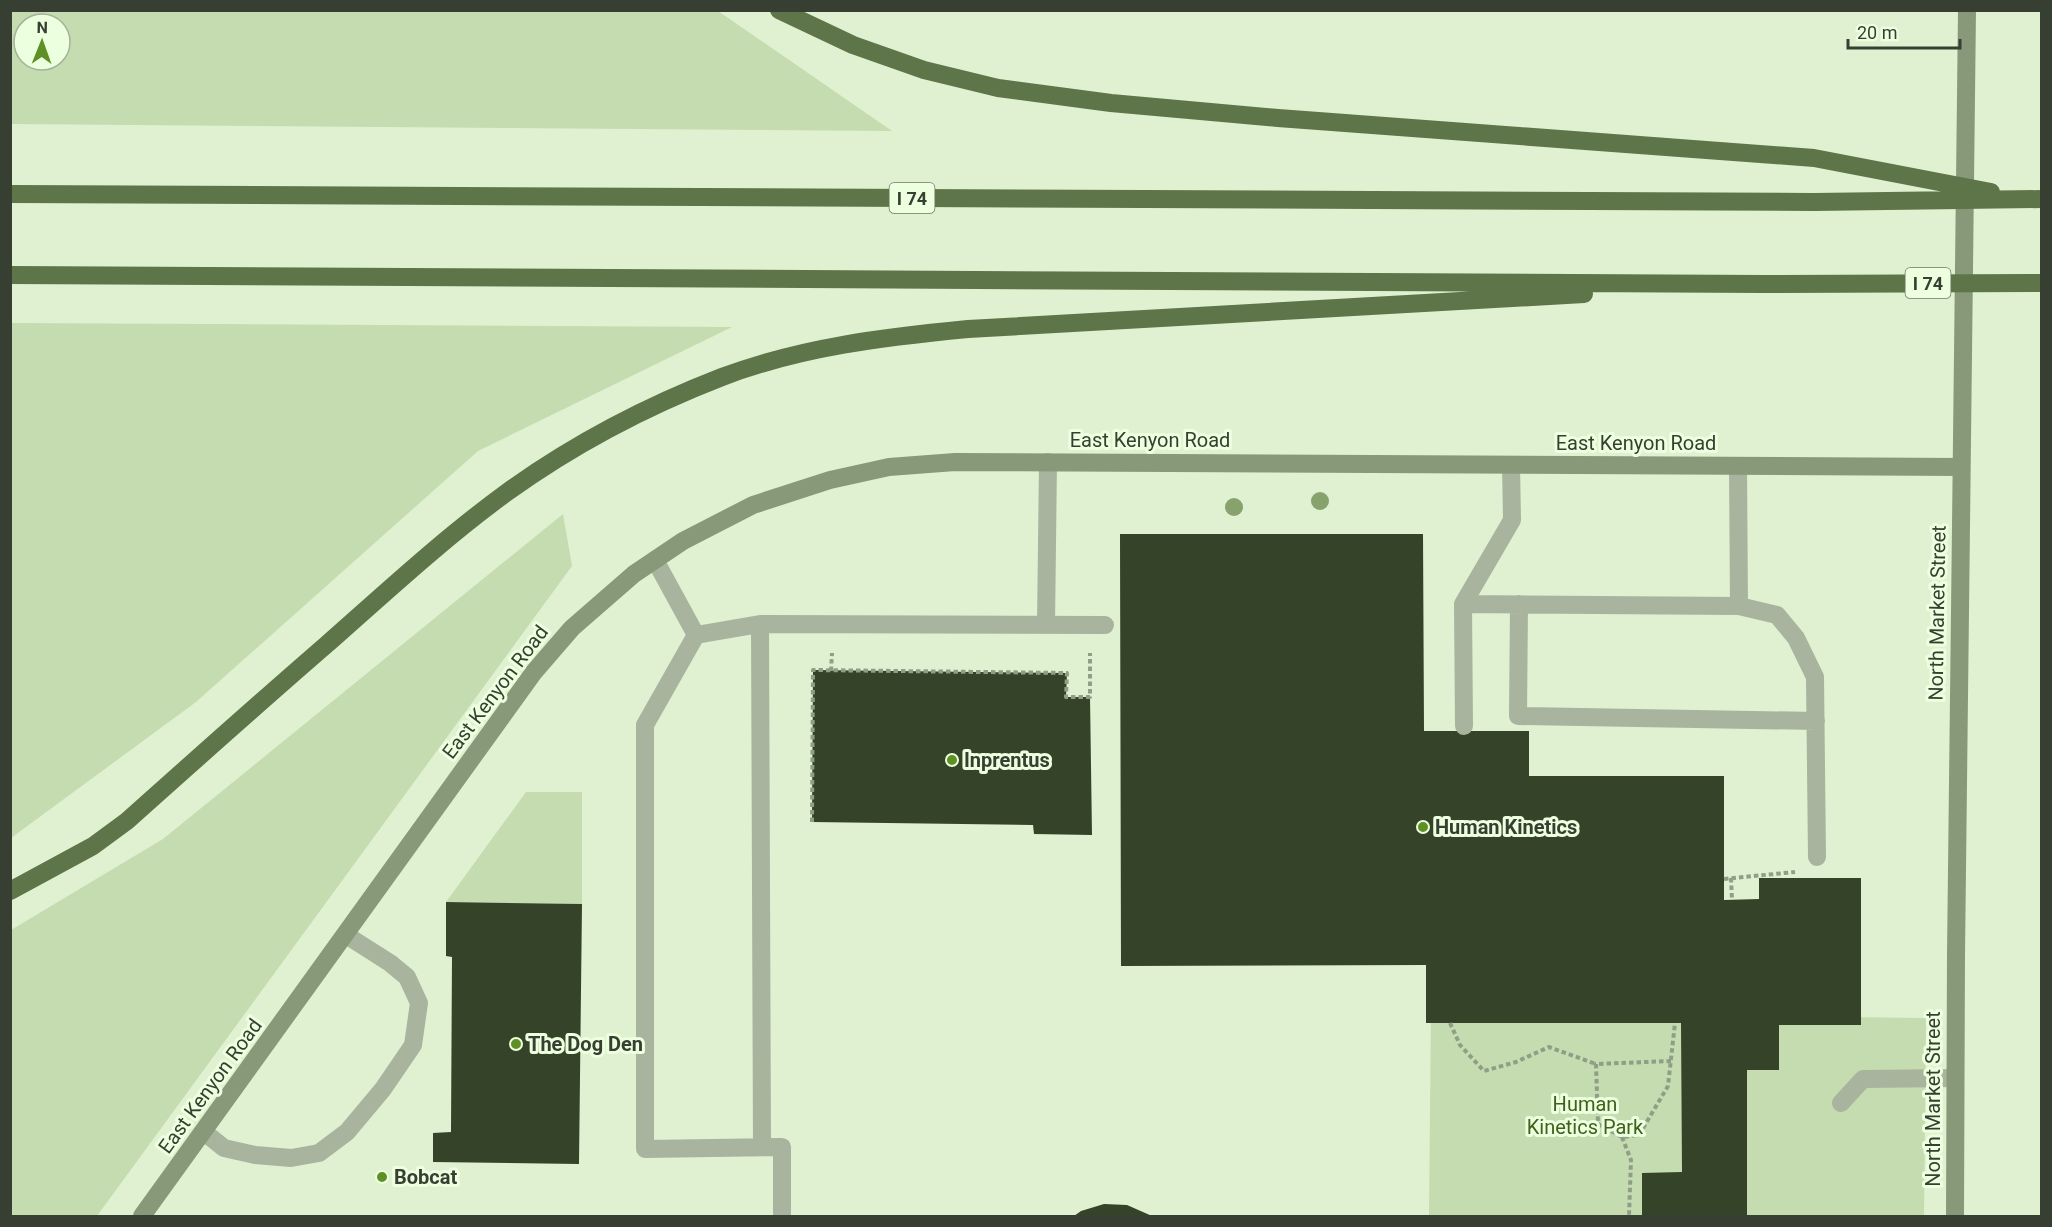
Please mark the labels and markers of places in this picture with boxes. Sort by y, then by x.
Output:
place label: Inprentus [964,748,1050,772]
marker: Inprentus [945,753,959,767]
place label: Human Kinetics [1435,815,1577,839]
marker: Human Kinetics [1416,820,1430,834]
place label: The Dog Den [528,1032,643,1056]
marker: The Dog Den [509,1037,523,1051]
place label: Bobcat [394,1165,457,1189]
marker: Bobcat [375,1170,389,1184]

